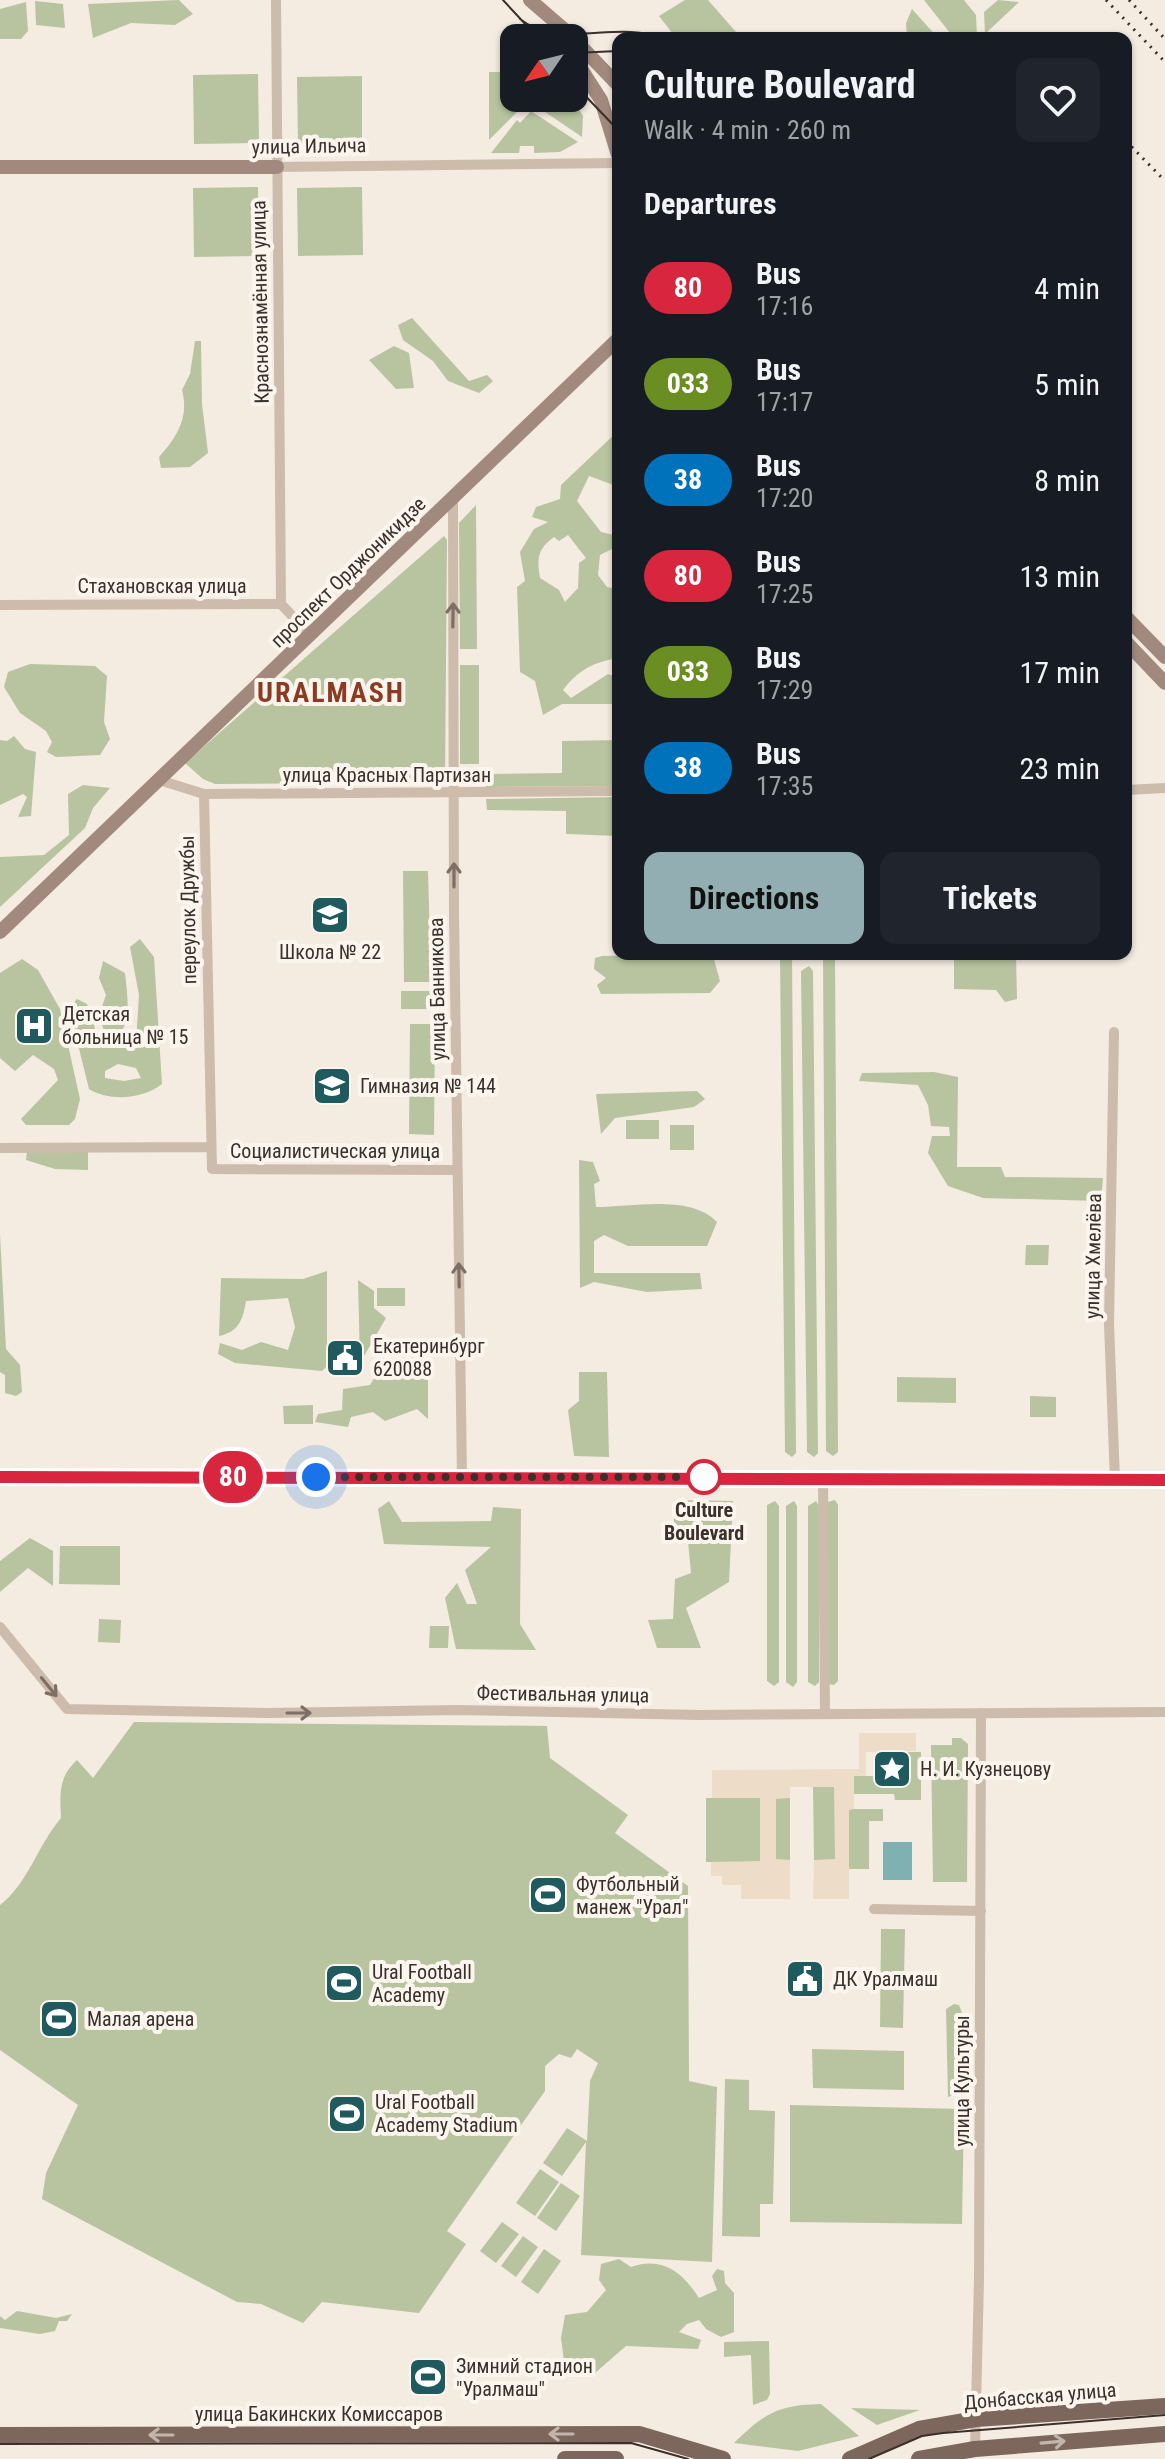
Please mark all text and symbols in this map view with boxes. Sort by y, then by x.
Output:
north arrow [500,24,588,112]
map controls [500,24,588,112]
button: heart [1016,58,1100,142]
text: Culture Boulevard [644,63,916,107]
text: Walk · 4 min · 260 m [644,115,851,145]
street label: улица Ильича [251,133,367,159]
text: Departures [644,186,777,221]
street label: Краснознамённая улица [246,200,274,404]
text: Bus [756,256,801,291]
text: 80 [674,271,702,304]
text: 4 min [1034,271,1100,306]
text: 17:16 [756,291,813,321]
text: Bus [756,352,801,387]
text: 033 [667,367,709,400]
text: 5 min [1034,367,1100,402]
text: 17:17 [756,387,813,417]
text: Bus [756,448,801,483]
text: 38 [674,463,702,496]
text: 8 min [1034,463,1100,498]
text: 17:20 [756,483,813,513]
street label: проспект Орджоникидзе [265,492,431,652]
text: Bus [756,544,801,579]
text: 80 [674,559,702,592]
text: 13 min [1019,559,1100,594]
street label: Стахановская улица [78,574,246,598]
text: 17:25 [756,579,813,609]
one-way arrow [445,602,461,629]
text: Bus [756,640,801,675]
text: 033 [667,655,709,688]
text: 17 min [1019,655,1100,690]
text: 17:29 [756,675,813,705]
district label: URALMASH [257,676,405,709]
text: Bus [756,736,801,771]
text: 38 [674,751,702,784]
text: 23 min [1019,751,1100,786]
street label: улица Красных Партизан [283,763,491,787]
text: 17:35 [756,771,813,801]
street label: переулок Дружбы [175,835,201,985]
button: Directions [644,852,864,944]
button: Tickets [880,852,1100,944]
one-way arrow [446,862,462,889]
school or university icon: Школа № 22 [309,894,351,936]
street label: улица Банникова [424,917,450,1061]
place label: Школа № 22 [279,940,381,964]
place label: Детская больница № 15 [62,1002,189,1049]
hospital icon: Детская больница № 15 [13,1005,55,1047]
school or university icon: Гимназия № 144 [311,1065,353,1107]
place label: Гимназия № 144 [360,1074,496,1098]
street label: Социалистическая улица [230,1139,440,1163]
street label: улица Хмелёва [1080,1193,1106,1319]
one-way arrow [451,1262,467,1289]
place label: Екатеринбург 620088 [373,1334,485,1381]
public building icon: Екатеринбург 620088 [324,1337,366,1379]
line badge: 80 [197,1451,269,1503]
your location [296,1457,336,1497]
text: 80 [219,1460,247,1493]
marker: Culture Boulevard [687,1460,721,1494]
place label: Culture Boulevard [664,1498,744,1545]
one-way arrow [40,1676,58,1697]
street label: Фестивальная улица [476,1680,650,1708]
one-way arrow [285,1705,312,1721]
place icon: Н. И. Кузнецову [871,1748,913,1790]
place label: Н. И. Кузнецову [920,1757,1051,1781]
place label: Футбольный манеж "Урал" [576,1872,688,1919]
sports icon: Футбольный манеж "Урал" [527,1874,569,1916]
public building icon: ДК Уралмаш [784,1958,826,2000]
place label: Ural Football Academy [372,1960,472,2007]
sports icon: Ural Football Academy [323,1962,365,2004]
place label: ДК Уралмаш [833,1967,938,1991]
sports icon: Малая арена [38,1998,80,2040]
place label: Малая арена [87,2007,194,2031]
street label: улица Культуры [950,2015,974,2147]
place label: Ural Football Academy Stadium [375,2090,518,2137]
sports icon: Ural Football Academy Stadium [326,2093,368,2135]
place label: Зимний стадион "Уралмаш" [456,2354,593,2401]
sports icon: Зимний стадион "Уралмаш" [407,2356,449,2398]
street label: Донбасская улица [963,2377,1117,2415]
street label: улица Бакинских Комиссаров [195,2402,443,2426]
one-way arrow [548,2426,575,2442]
one-way arrow [148,2427,175,2443]
one-way arrow [1039,2434,1066,2449]

